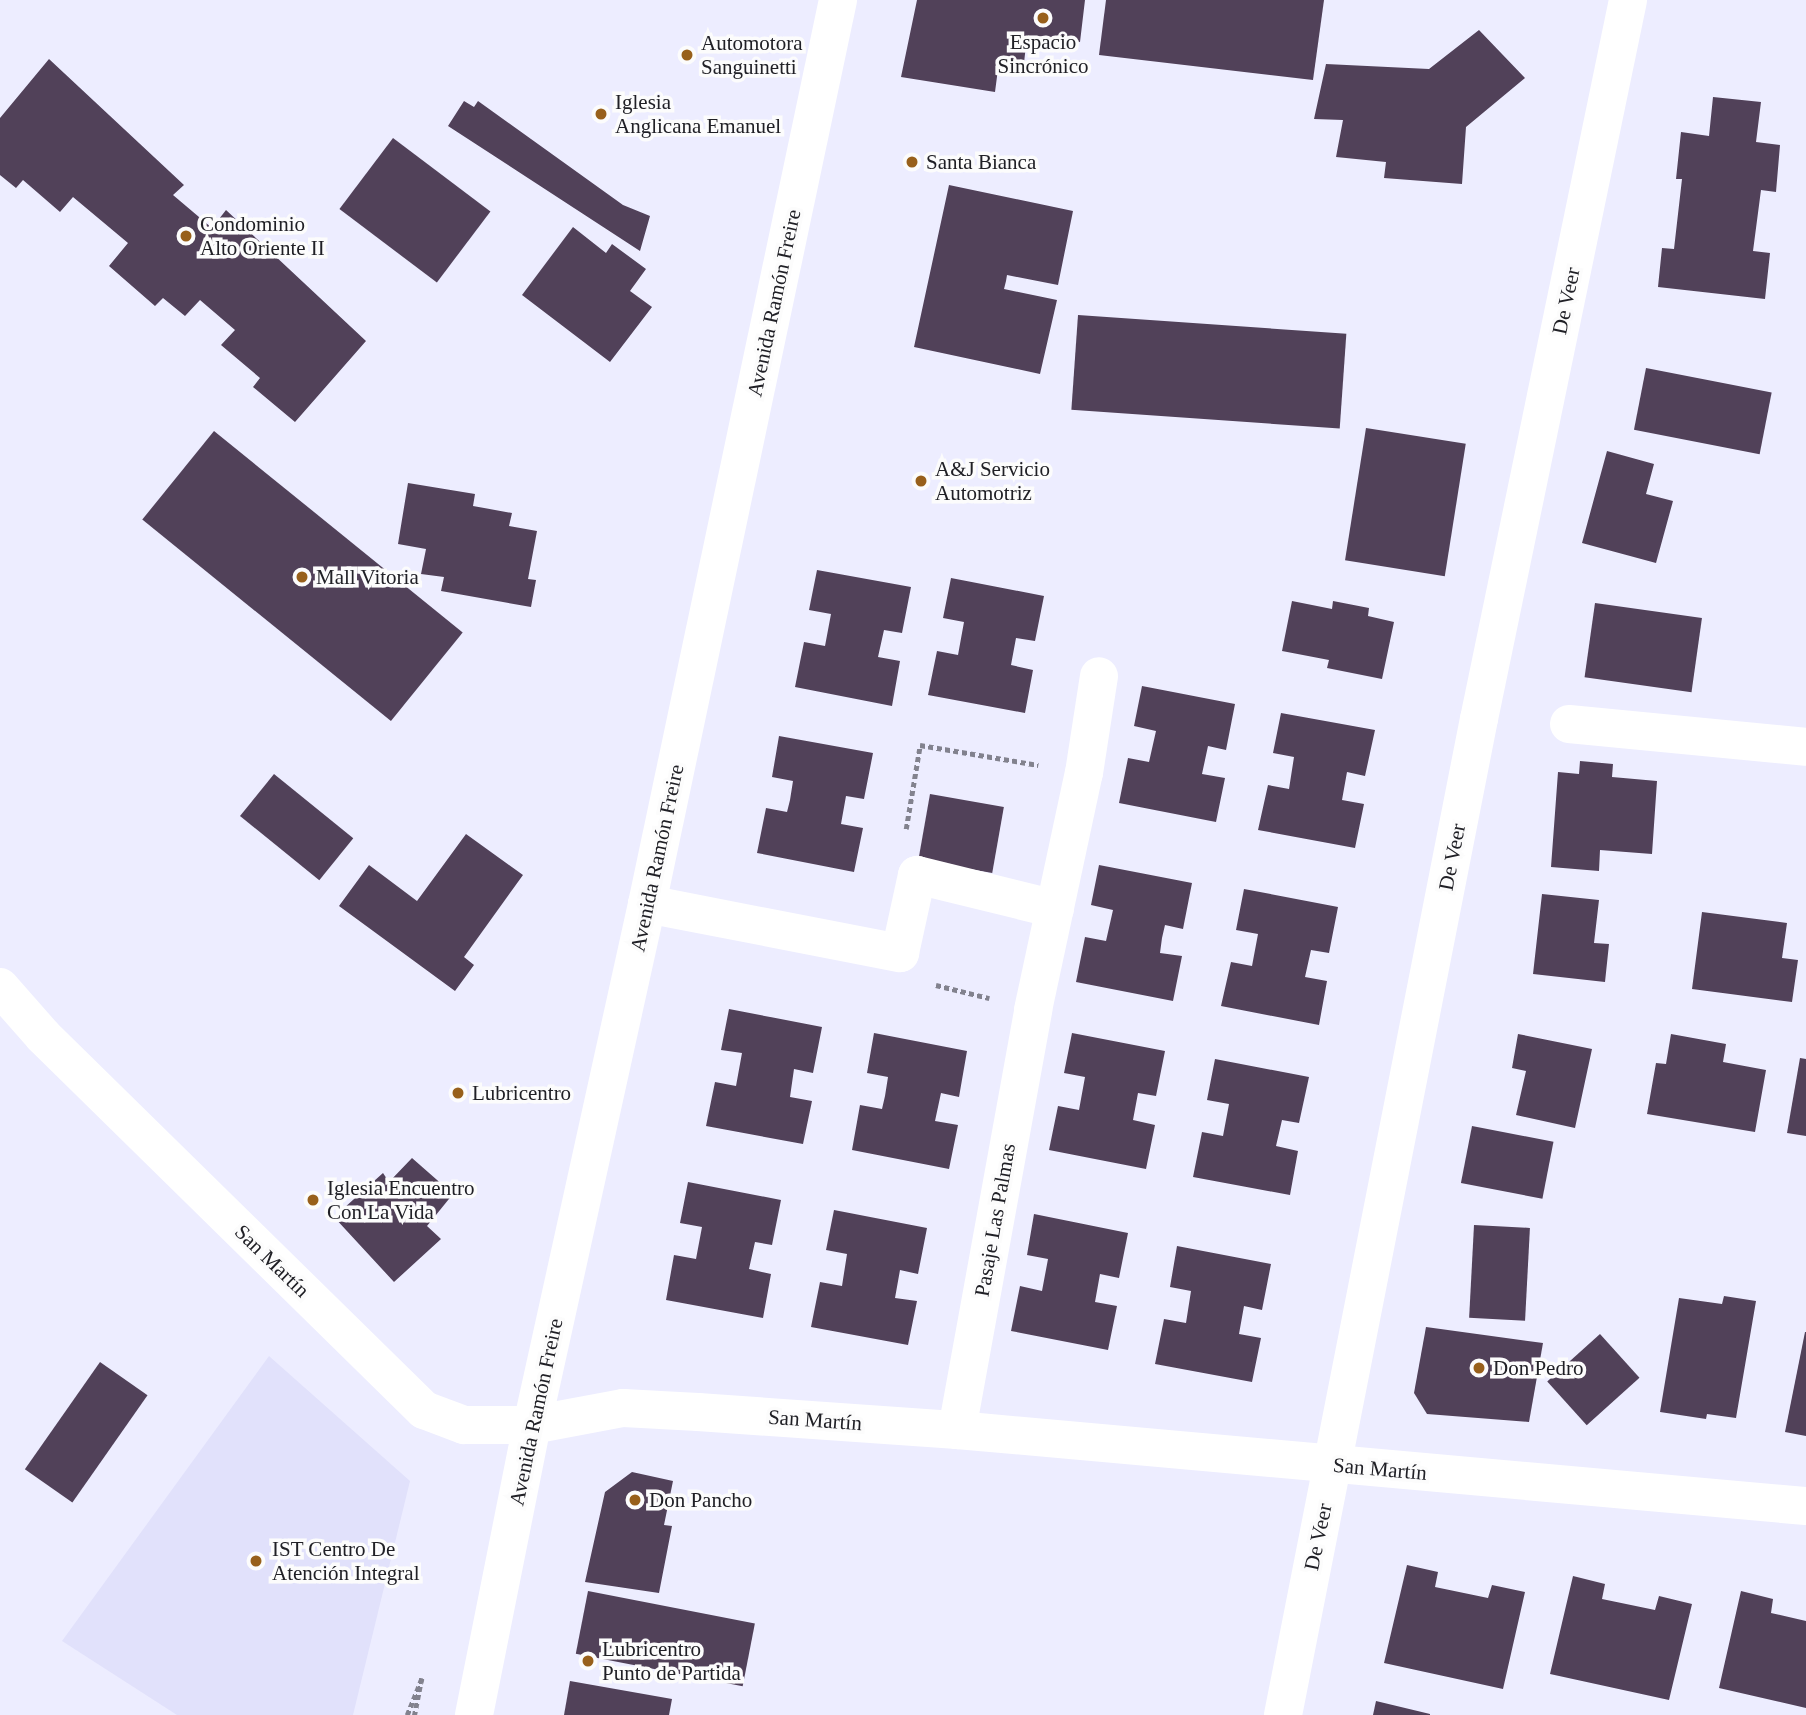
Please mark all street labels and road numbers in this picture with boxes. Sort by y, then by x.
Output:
street label: Avenida Ramón Freire [742,207,806,399]
street label: De Veer [1547,265,1585,337]
street label: Avenida Ramón Freire [625,762,689,954]
street label: De Veer [1433,821,1471,893]
street label: Pasaje Las Palmas [969,1141,1021,1299]
street label: San Martín [229,1219,315,1303]
street label: Avenida Ramón Freire [504,1316,568,1508]
street label: San Martín [767,1404,863,1436]
street label: San Martín [1332,1452,1428,1486]
street label: De Veer [1299,1501,1337,1573]

